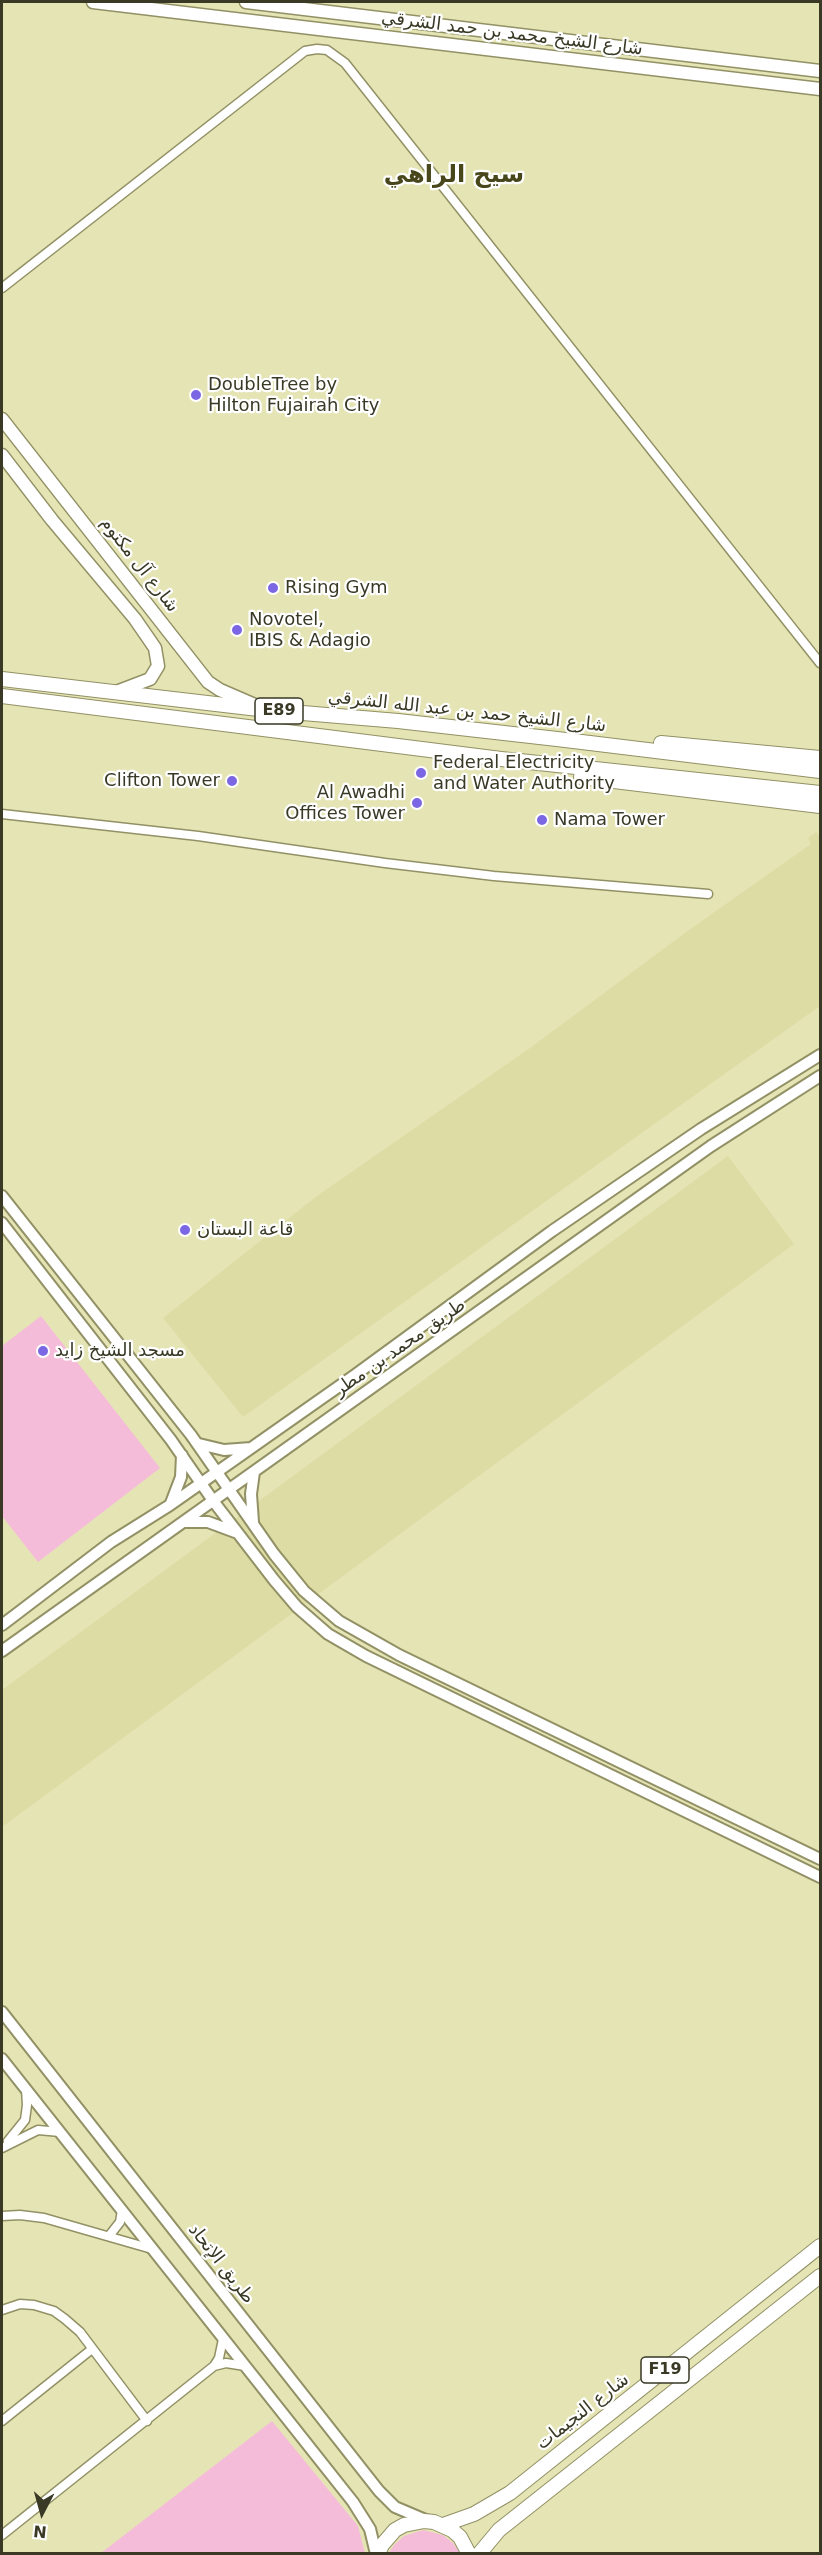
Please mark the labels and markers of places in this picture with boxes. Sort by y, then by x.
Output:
place label: DoubleTree by Hilton Fujairah City [208,374,379,416]
marker: DoubleTree by Hilton Fujairah City [189,388,203,402]
place label: Rising Gym [285,577,388,599]
marker: Rising Gym [266,581,280,595]
place label: Novotel, IBIS & Adagio [249,609,371,652]
marker: Novotel, IBIS & Adagio [230,623,244,637]
place label: Federal Electricity and Water Authority [433,752,615,795]
marker: Federal Electricity and Water Authority [414,766,428,780]
place label: Clifton Tower [104,770,220,792]
marker: Clifton Tower [225,774,239,788]
place label: Al Awadhi Offices Tower [285,782,405,824]
marker: Al Awadhi Offices Tower [410,796,424,810]
place label: Nama Tower [554,809,665,831]
marker: Nama Tower [535,813,549,827]
place label: قاعة البستان [197,1219,293,1241]
marker: قاعة البستان [178,1223,192,1237]
place label: مسجد الشيخ زايد [55,1340,185,1362]
marker: مسجد الشيخ زايد [36,1344,50,1358]

